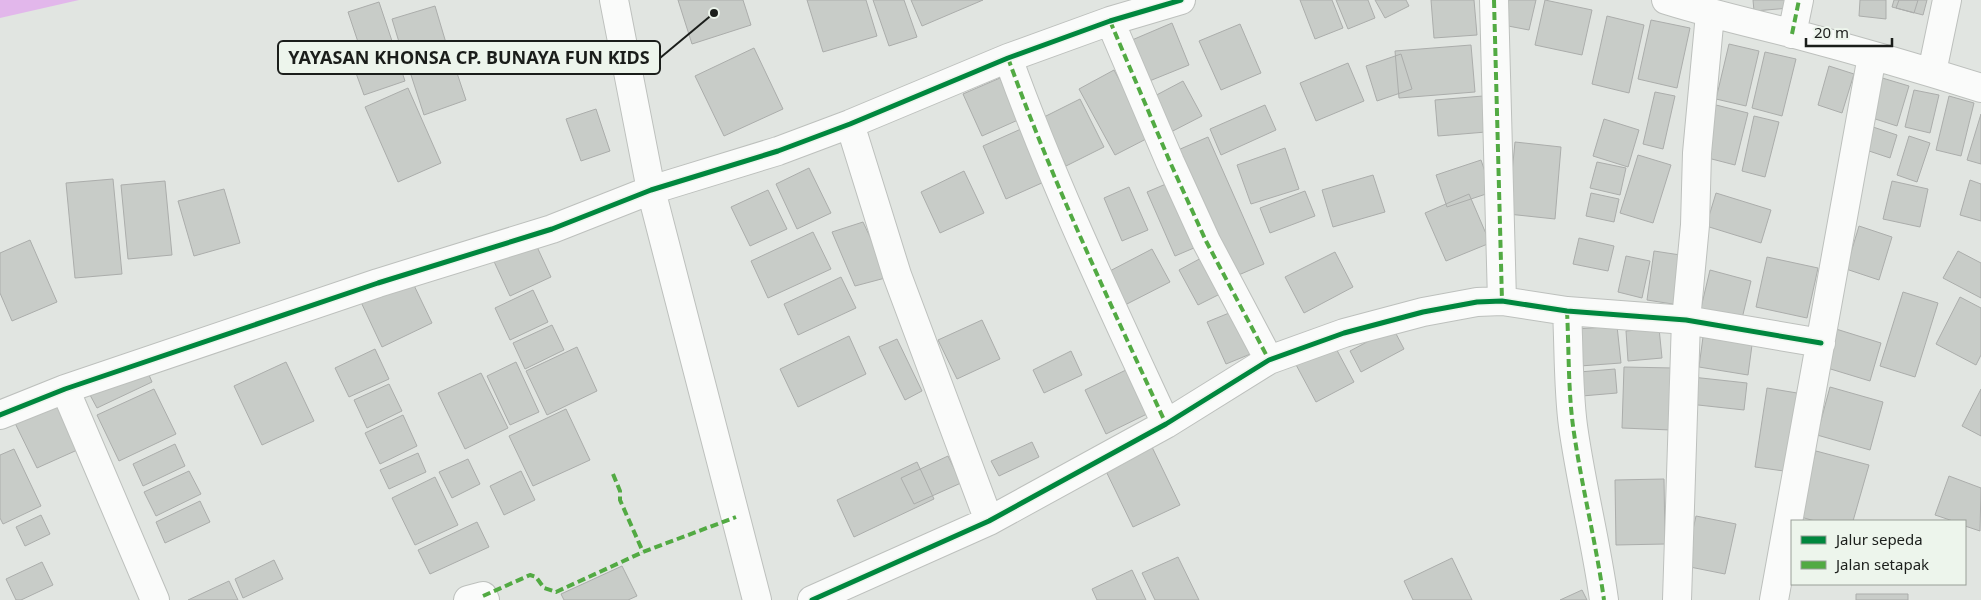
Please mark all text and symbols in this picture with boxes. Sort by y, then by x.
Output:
scale bar [1806,15,1892,47]
text: 20 m [1814,22,1849,42]
callout: YAYASAN KHONSA CP. BUNAYA FUN KIDS [278,41,660,74]
text: YAYASAN KHONSA CP. BUNAYA FUN KIDS [288,45,650,69]
legend [1791,520,1966,585]
text: Jalur sepeda [1834,529,1923,549]
text: Jalan setapak [1834,554,1929,574]

